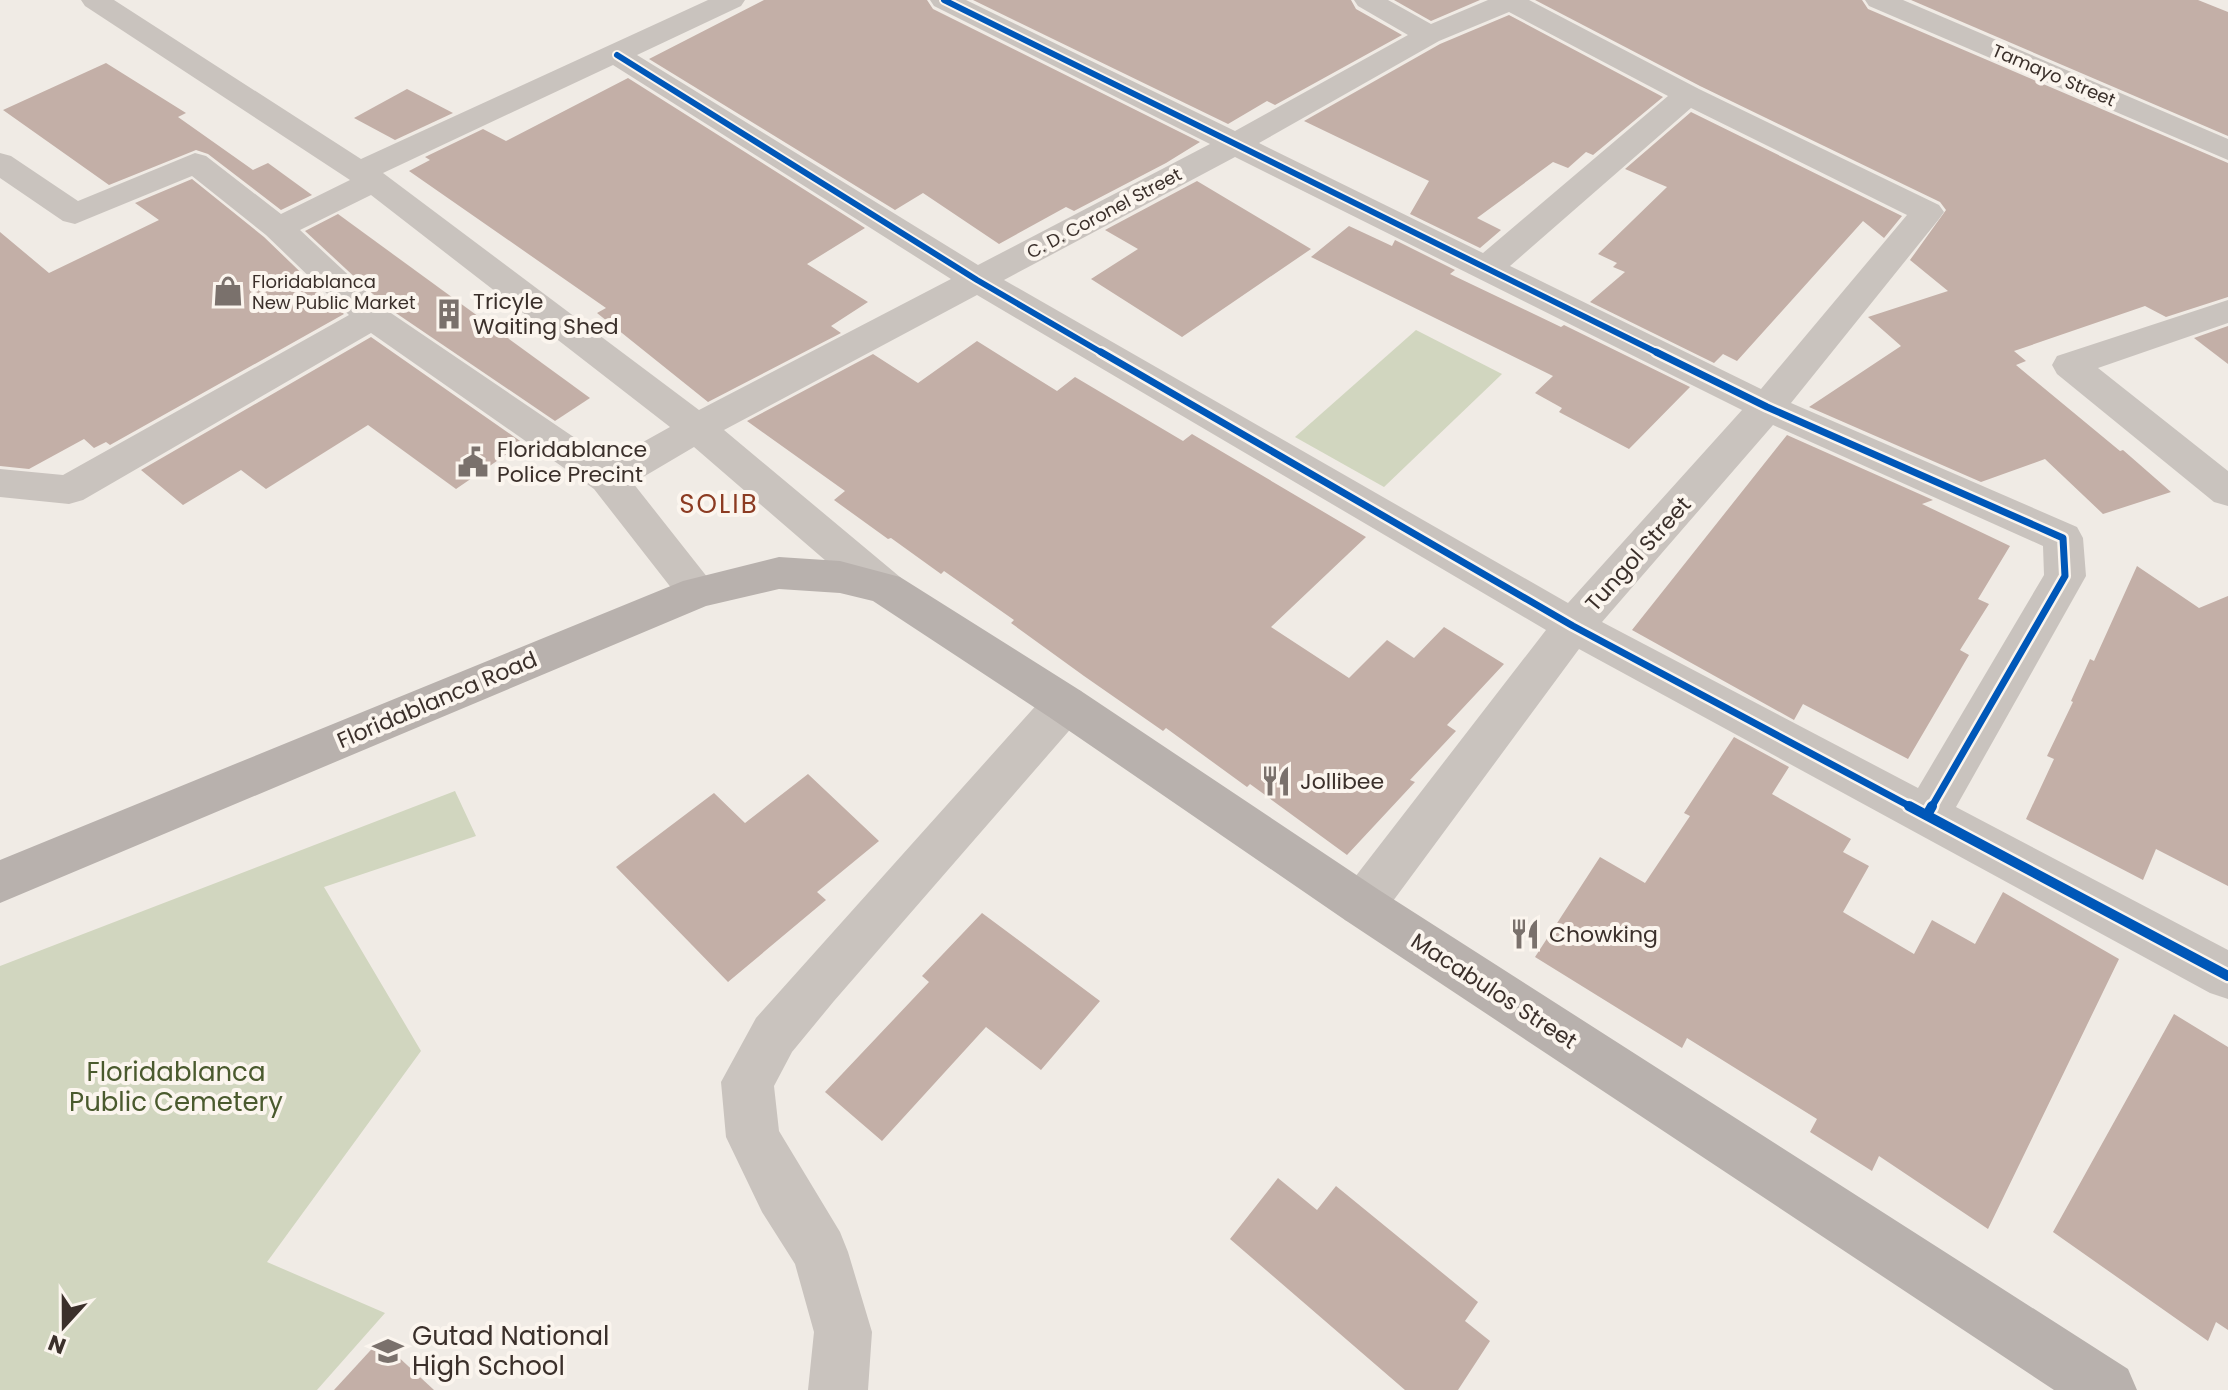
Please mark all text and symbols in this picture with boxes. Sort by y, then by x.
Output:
street label: Tamayo Street [1988,38,2120,112]
street label: C. D. Coronel Street [1022,162,1186,264]
place label: Floridablanca New Public Market [252,269,415,315]
shop icon: Floridablanca New Public Market [211,274,245,308]
place label: Tricyle Waiting Shed [473,286,619,342]
building icon: Tricyle Waiting Shed [432,297,466,331]
place label: Floridablance Police Precint [497,434,647,490]
public building icon: Floridablance Police Precint [456,445,490,479]
district label: SOLIB [679,486,759,522]
street label: Tungol Street [1578,490,1698,618]
street label: Floridablanca Road [332,644,542,756]
restaurant icon: Jollibee [1259,764,1293,798]
place label: Jollibee [1300,766,1384,797]
restaurant icon: Chowking [1508,917,1542,951]
place label: Chowking [1549,919,1658,950]
street label: Macabulos Street [1405,926,1583,1056]
park label: Floridablanca Public Cemetery [69,1054,283,1120]
north arrow [24,1286,104,1366]
place label: Gutad National High School [412,1318,609,1384]
text: N [44,1327,70,1362]
school or university icon: Gutad National High School [371,1334,405,1368]

